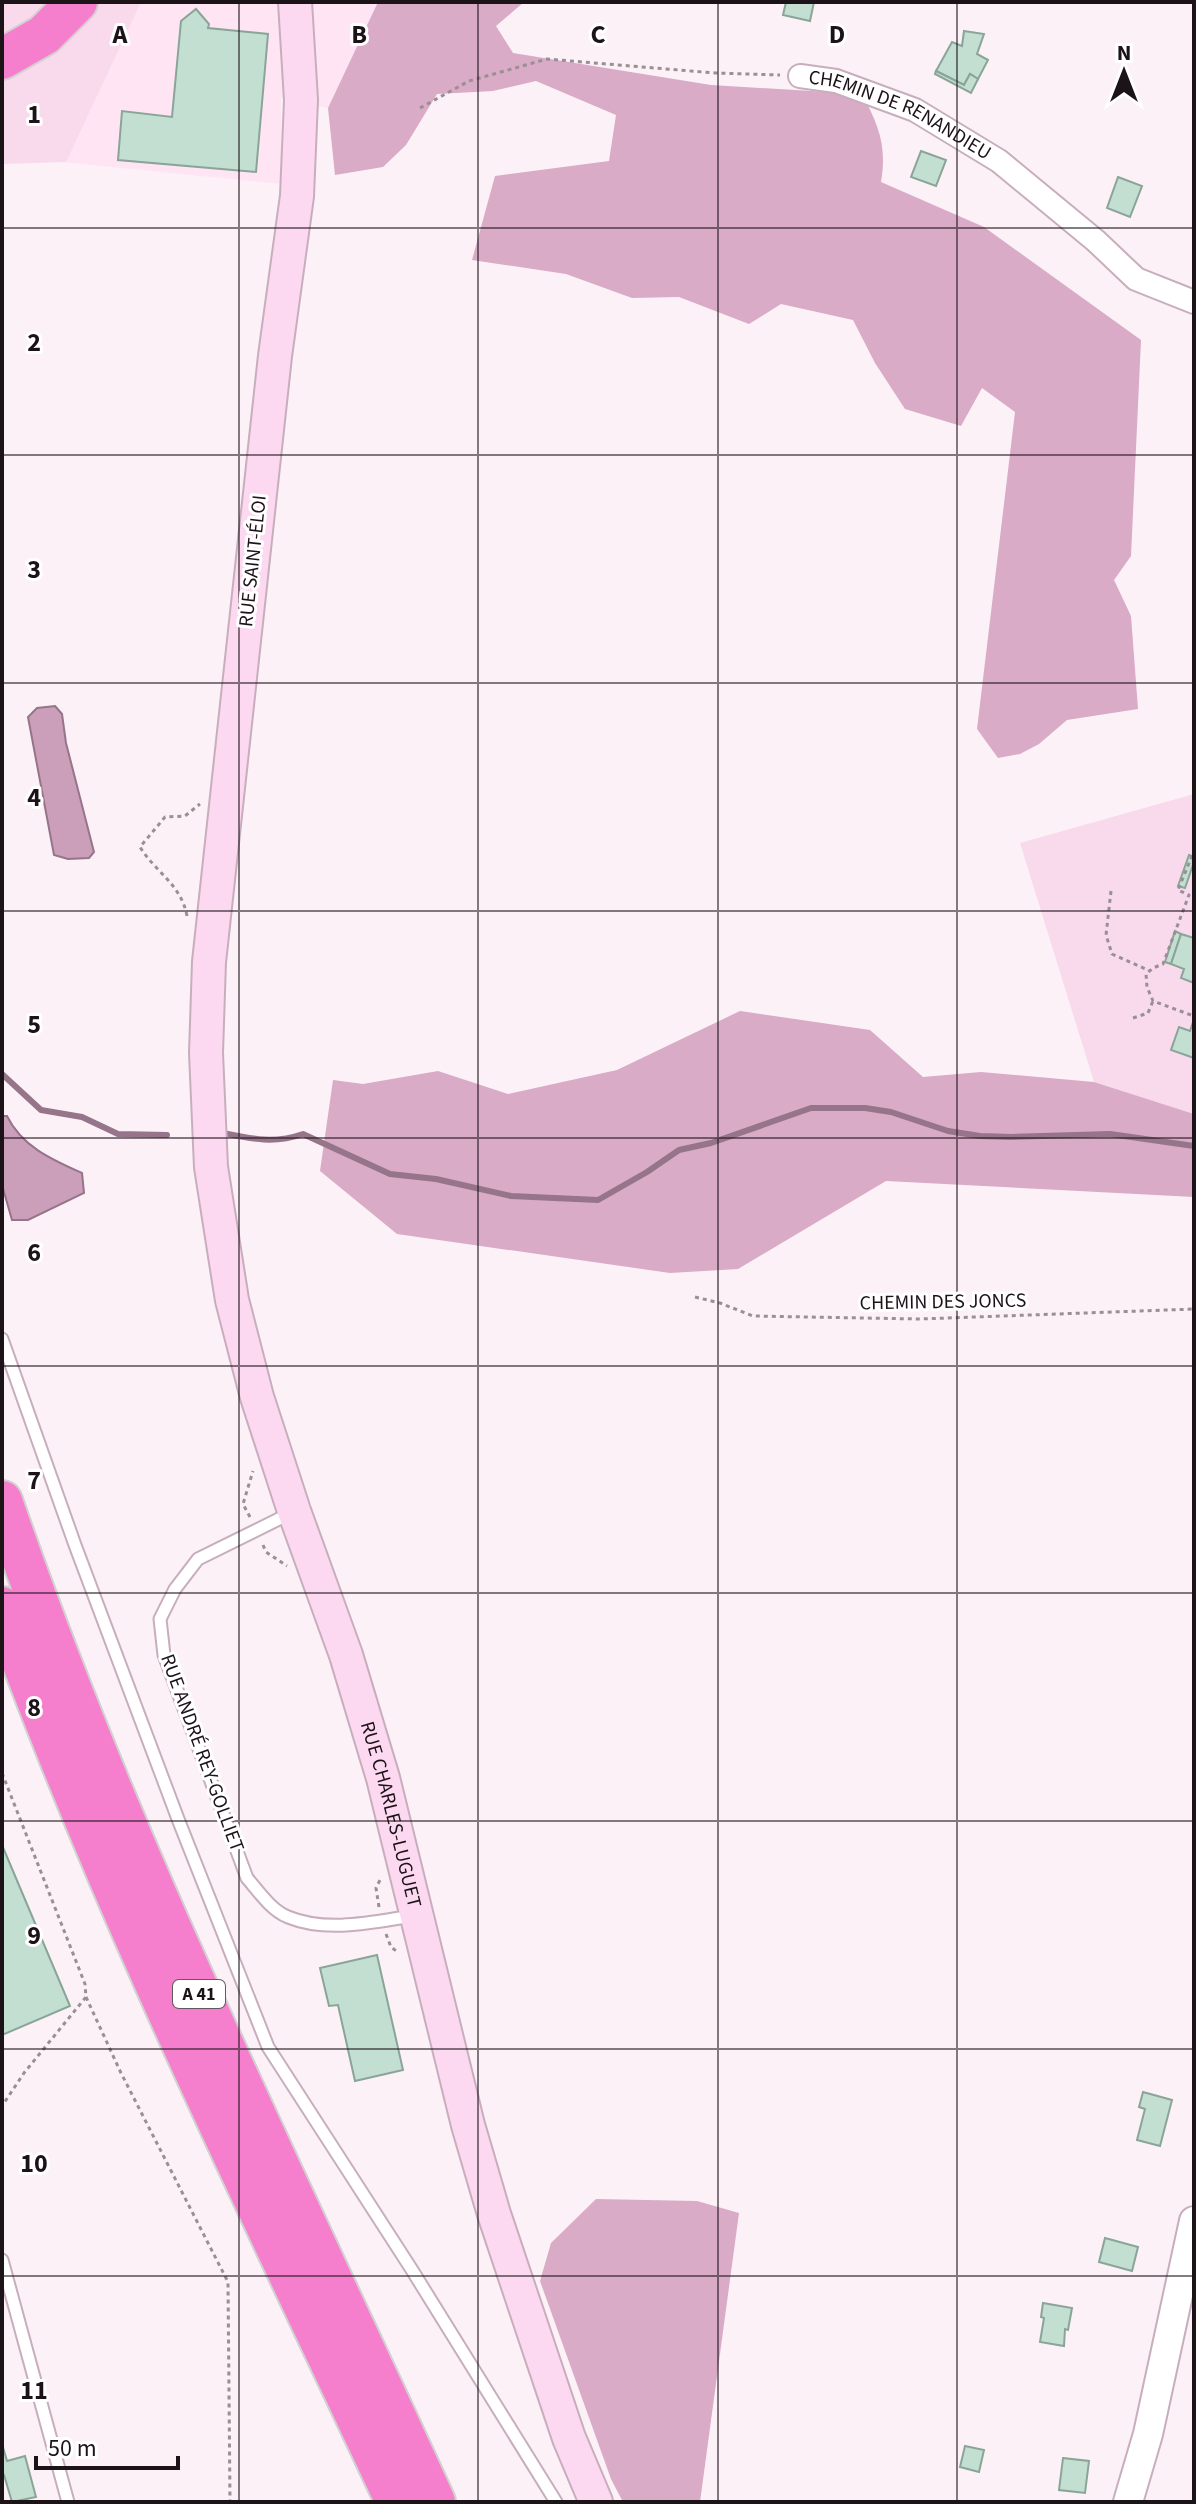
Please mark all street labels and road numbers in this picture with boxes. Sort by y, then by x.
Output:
street label: CHEMIN DE RENANDIEU [807,63,996,167]
street label: RUE SAINT-ÉLOI [232,494,274,628]
street label: CHEMIN DES JONCS [859,1287,1027,1317]
street label: RUE ANDRÉ REY-GOLLIET [153,1650,251,1856]
street label: RUE CHARLES-LUGUET [353,1718,428,1911]
road number: A 41 [173,1980,225,2008]

